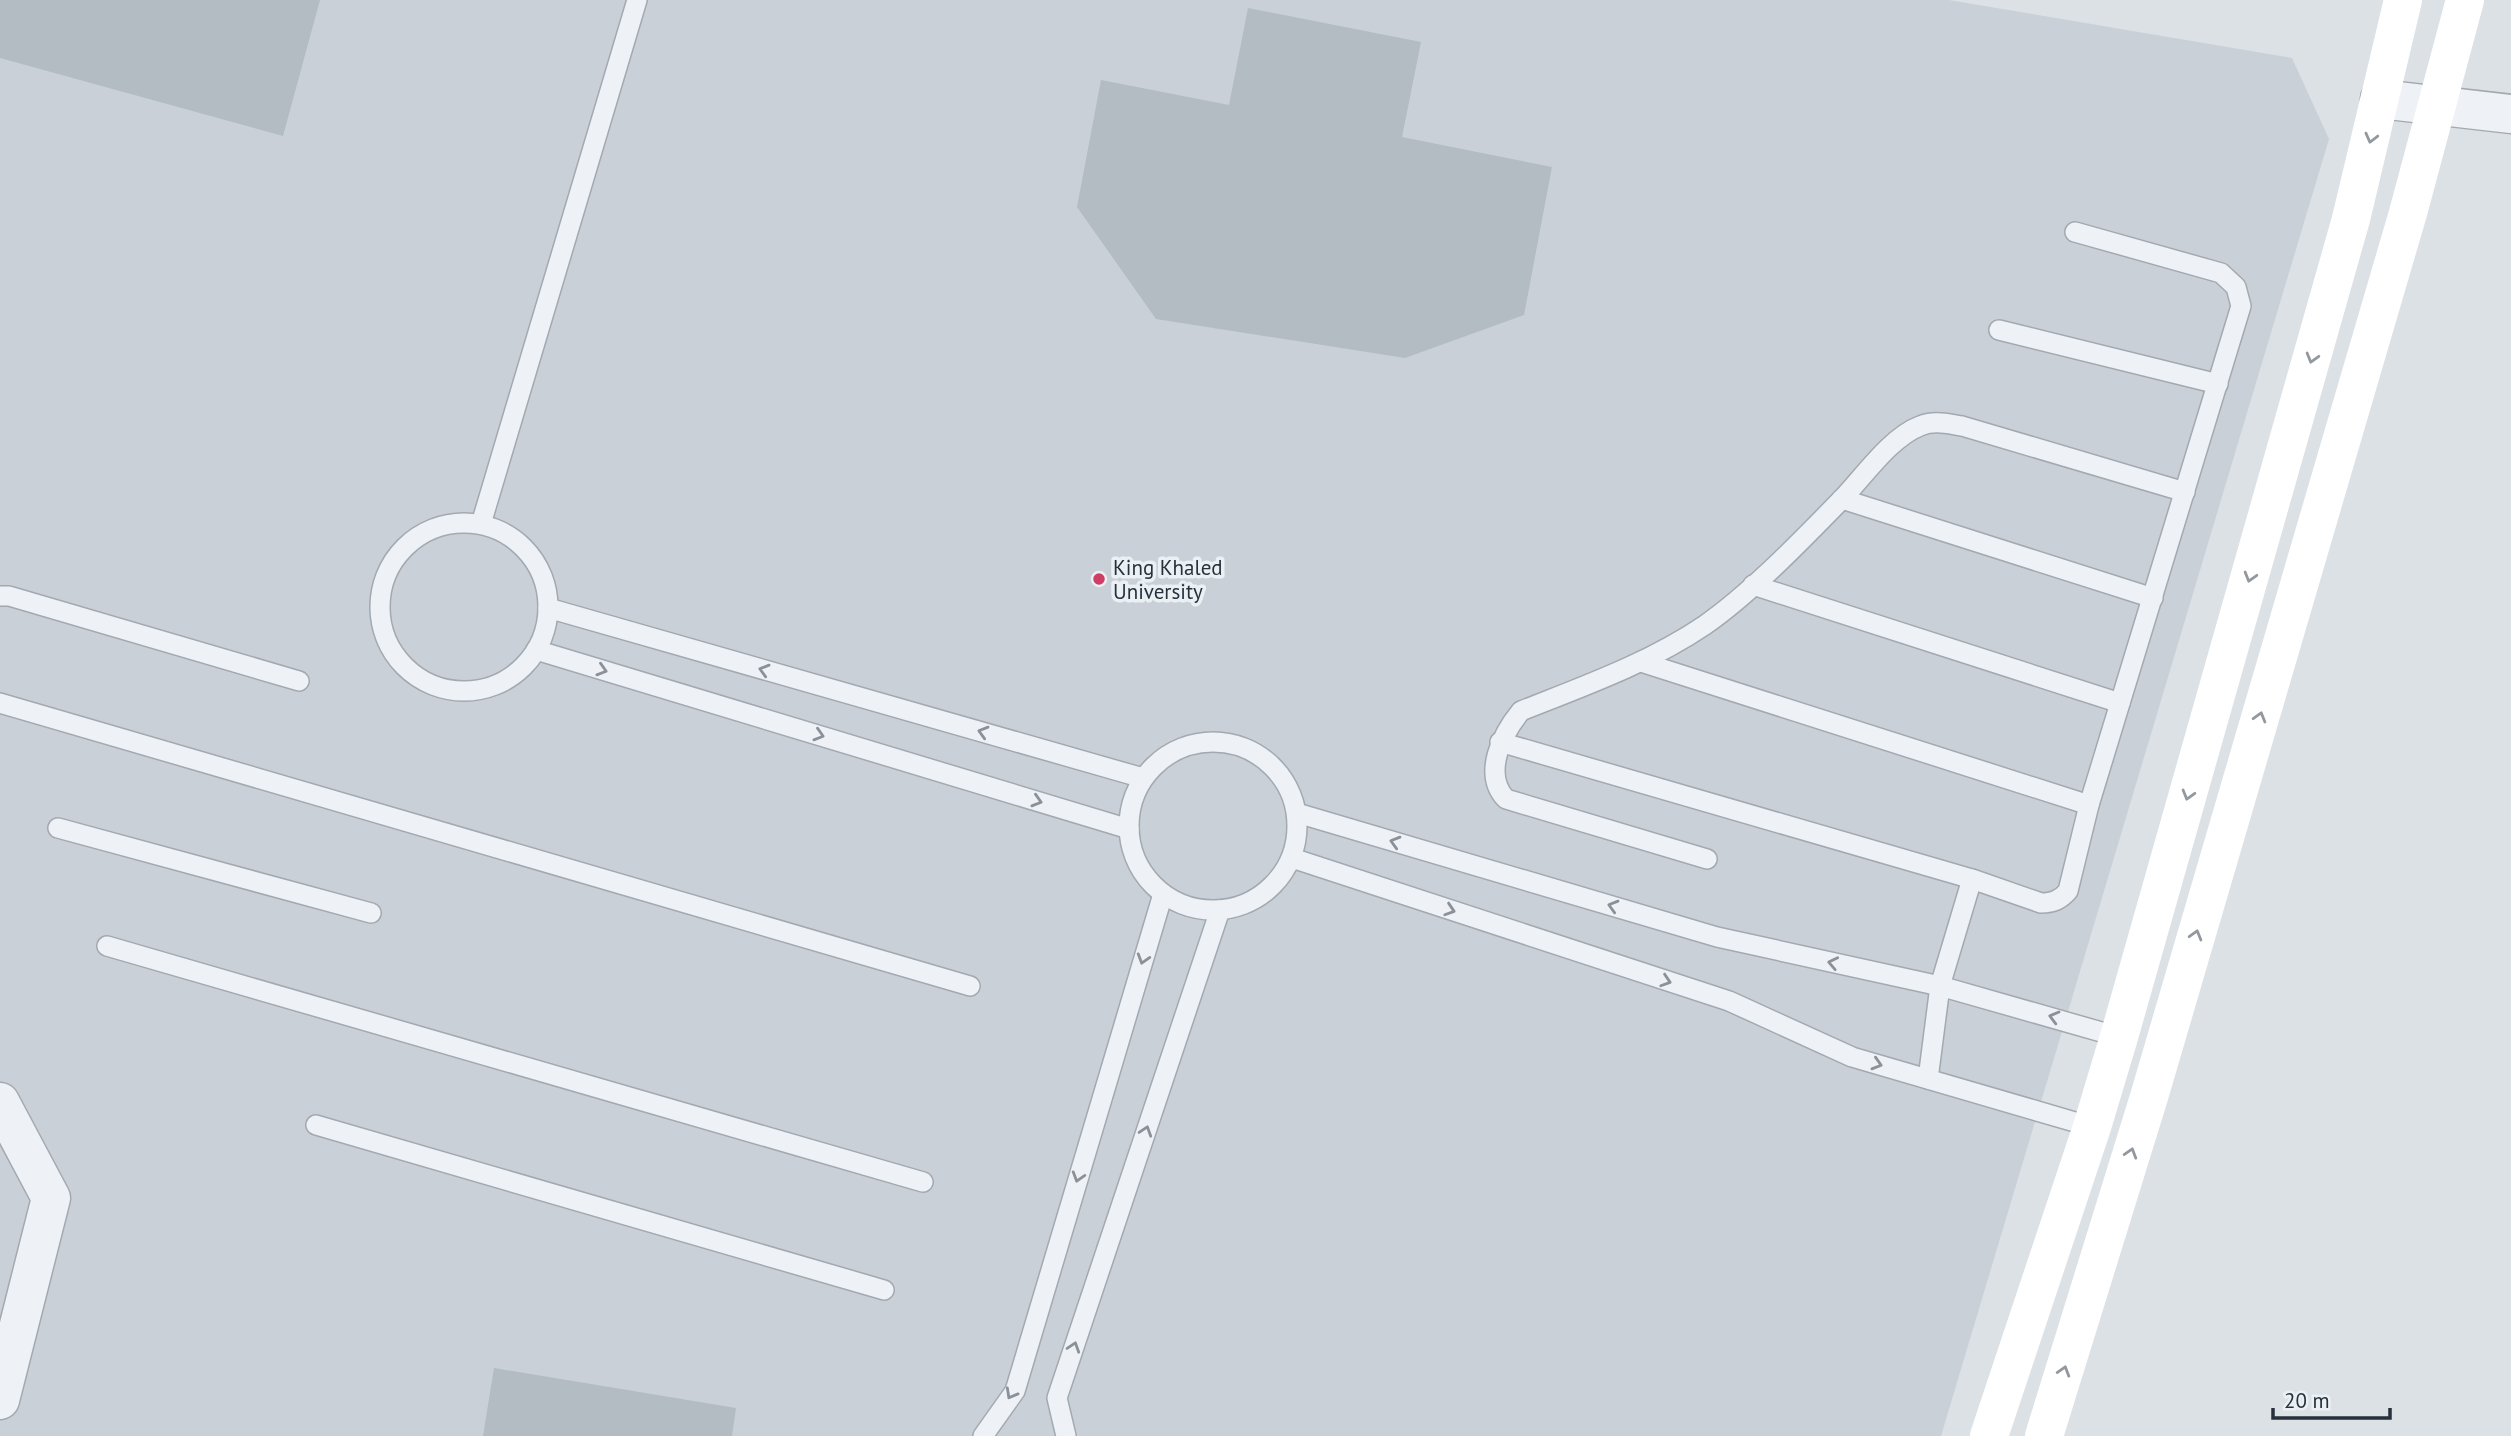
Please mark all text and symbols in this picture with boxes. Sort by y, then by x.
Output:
one-way arrow [2364,132,2379,144]
one-way arrow [2305,351,2320,363]
place label: King Khaled University [1113,554,1223,605]
one-way arrow [2243,570,2258,582]
marker: King Khaled University [1091,571,1107,587]
one-way arrow [595,661,607,676]
one-way arrow [758,664,770,678]
one-way arrow [2252,711,2267,723]
one-way arrow [977,726,989,741]
one-way arrow [813,727,825,742]
one-way arrow [2181,789,2196,801]
one-way arrow [1031,793,1043,808]
one-way arrow [1389,835,1401,850]
one-way arrow [1607,900,1619,915]
one-way arrow [1444,901,1456,916]
one-way arrow [2188,929,2203,941]
one-way arrow [1137,953,1152,965]
one-way arrow [1827,956,1839,971]
one-way arrow [1660,972,1672,987]
one-way arrow [2048,1011,2060,1025]
one-way arrow [1871,1056,1883,1071]
one-way arrow [1138,1125,1152,1138]
one-way arrow [2123,1148,2138,1160]
one-way arrow [1072,1171,1087,1183]
one-way arrow [1066,1341,1081,1353]
one-way arrow [2056,1365,2071,1377]
scale bar [2273,1376,2390,1420]
one-way arrow [1006,1387,1019,1399]
text: 20 m [2284,1387,2330,1414]

